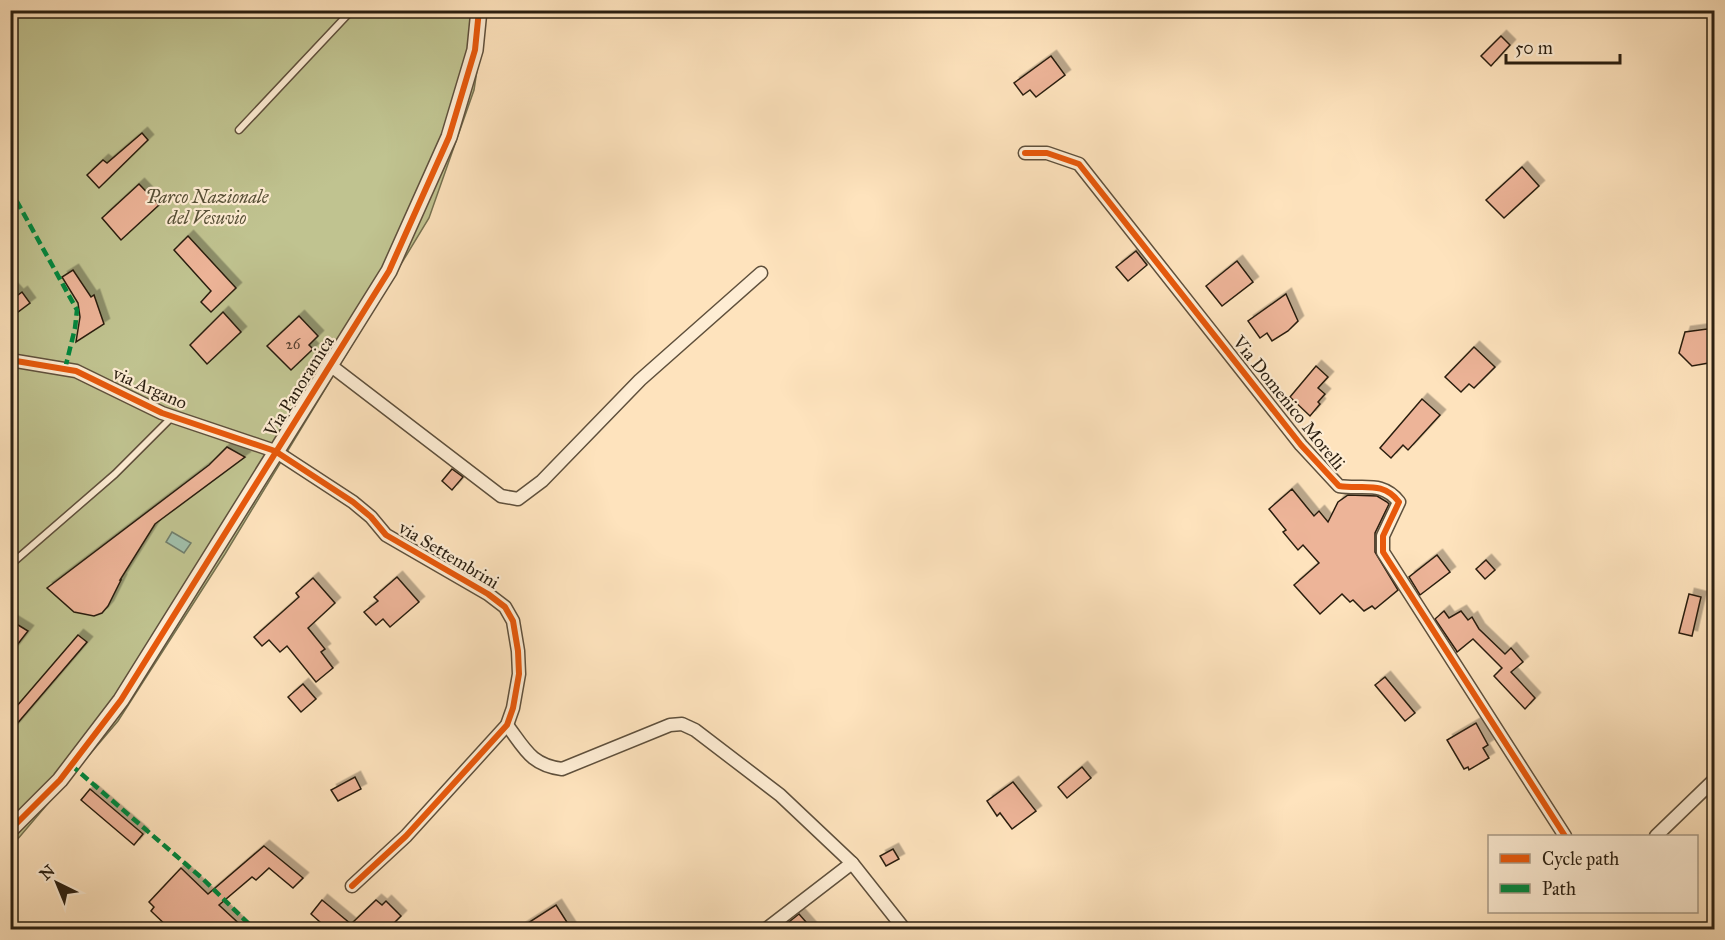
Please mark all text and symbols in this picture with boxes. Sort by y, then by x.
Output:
scale bar [1506,27,1620,65]
text: 50 m [1515,37,1553,59]
park label: Parco Nazionale del Vesuvio [146,186,270,229]
street label: Via Panoramica [259,331,339,441]
street label: Via Domenico Morelli [1227,331,1350,475]
house number: 26 [285,335,302,353]
street label: via Argano [108,361,191,415]
street label: via Settembrini [394,516,503,594]
legend [1488,835,1698,913]
text: Cycle path [1542,848,1619,870]
north arrow [27,853,87,913]
text: N [36,861,59,884]
text: Path [1542,878,1576,900]

